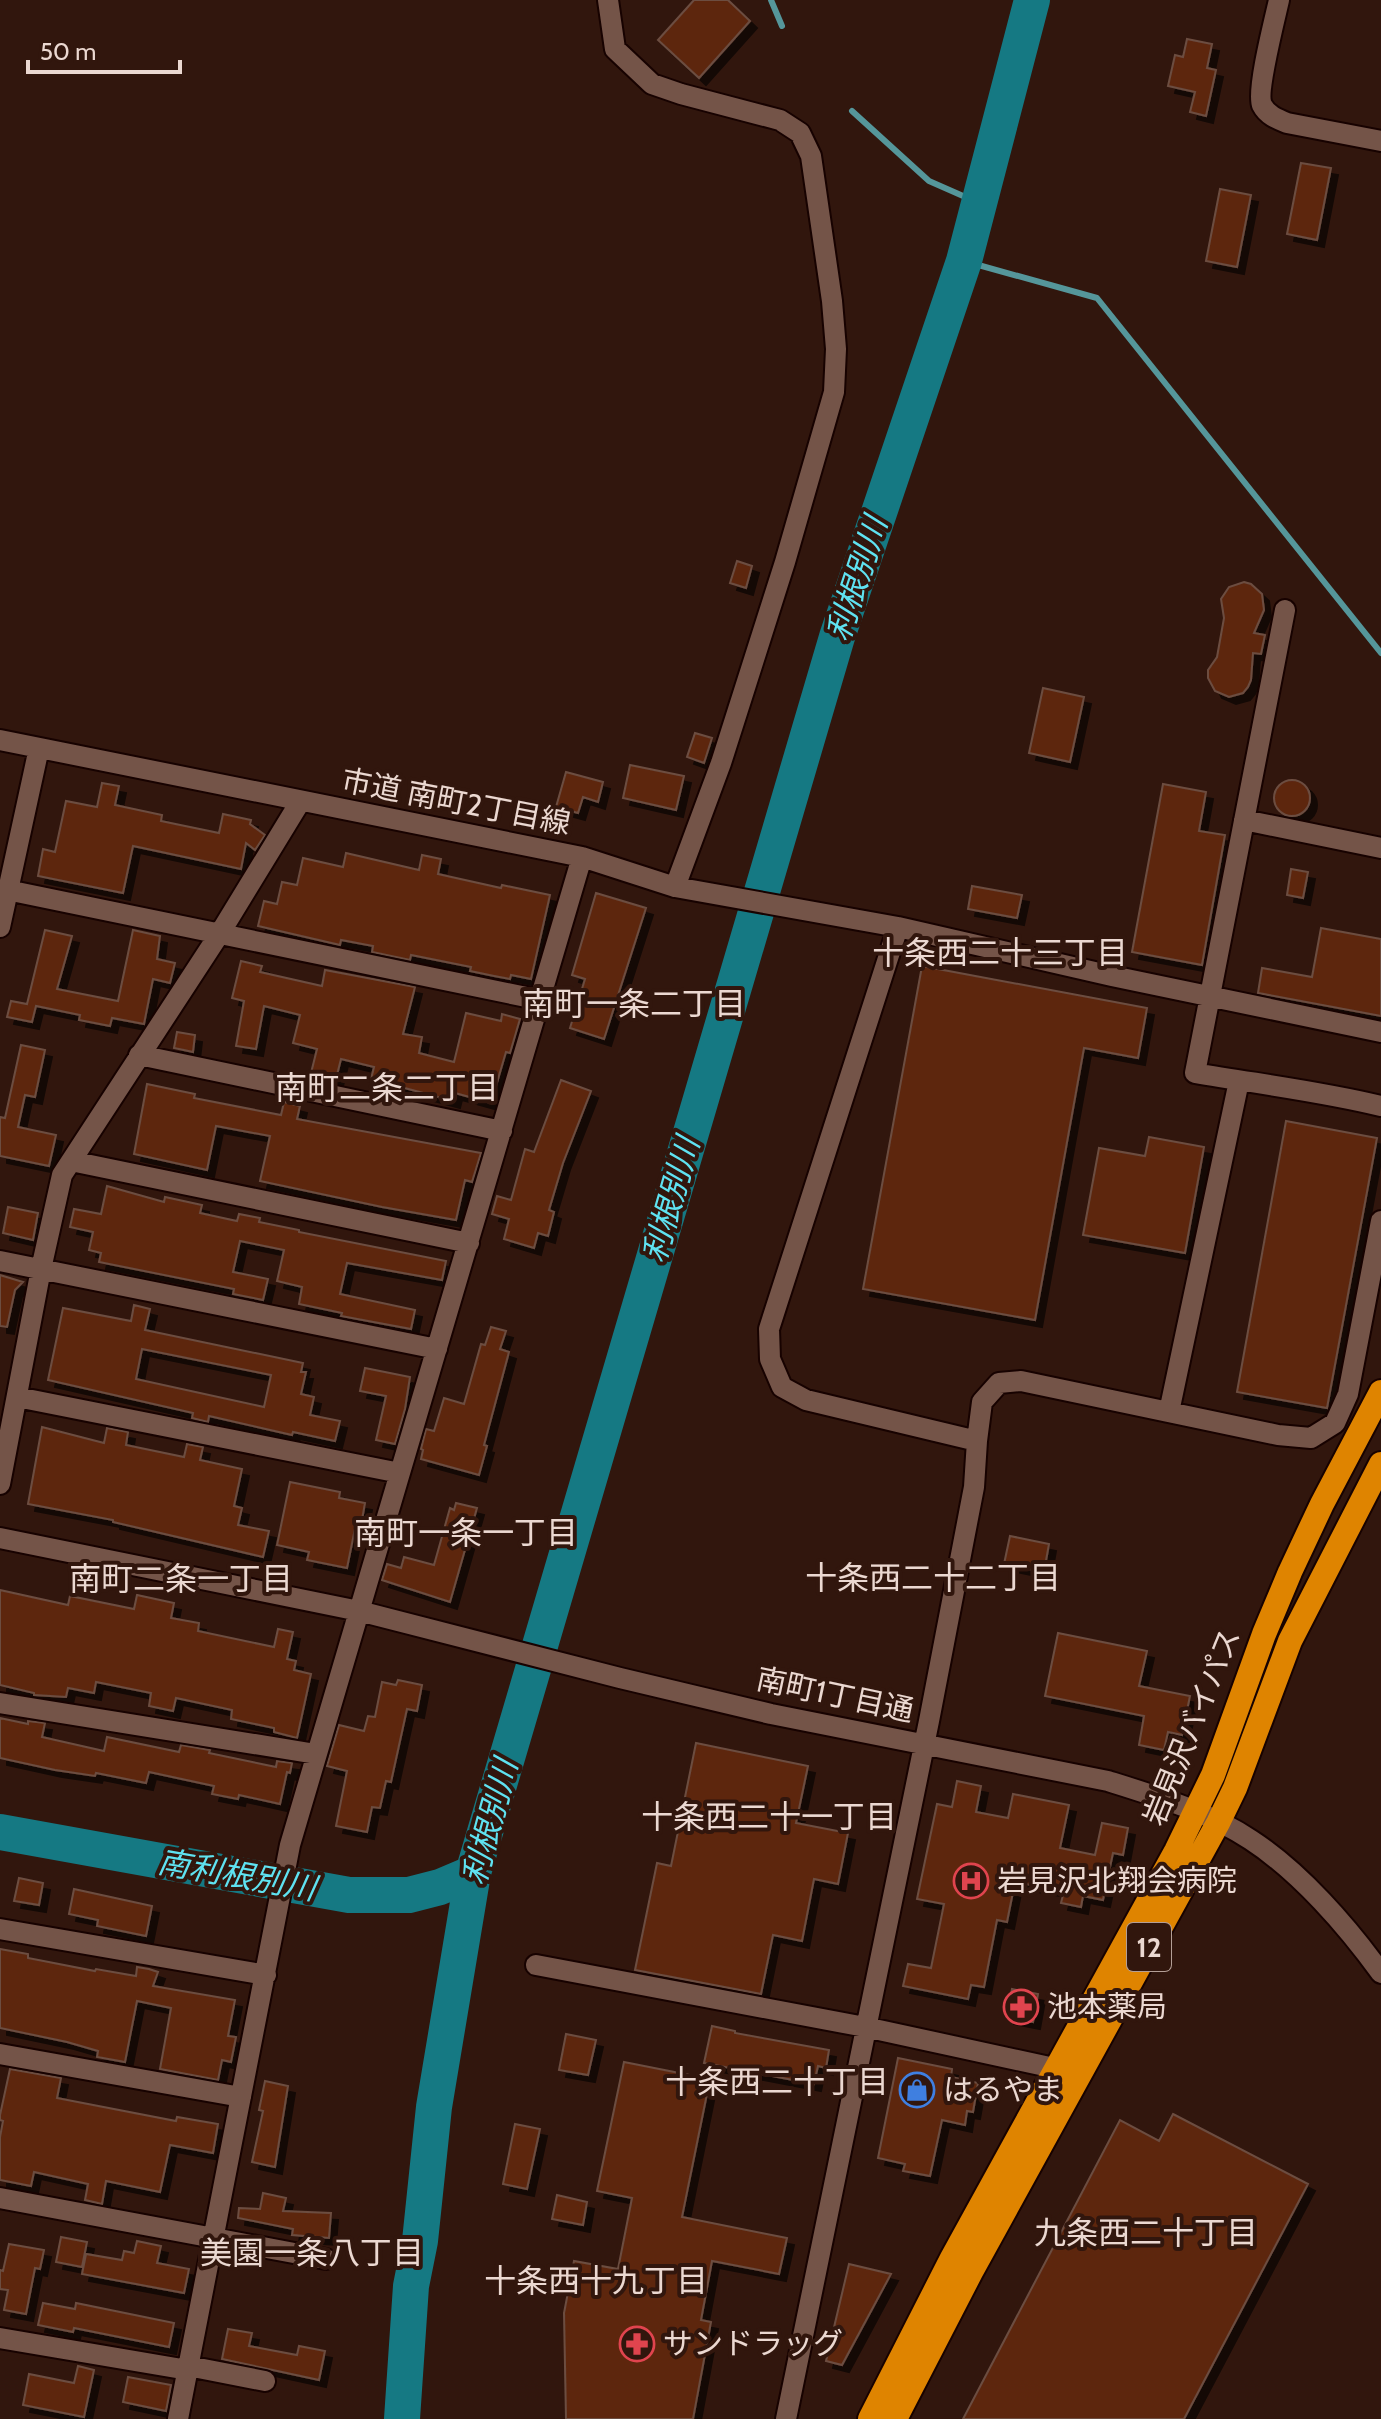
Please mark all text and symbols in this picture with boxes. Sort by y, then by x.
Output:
scale bar [28,24,180,74]
text: 50 m [40,37,96,66]
water label: 利根別川 [818,509,896,646]
street label: 市道 南町2丁目線 [338,761,574,842]
district label: 十条西二十三丁目 [872,933,1128,972]
district label: 南町一条二丁目 [522,984,746,1023]
district label: 南町二条二丁目 [275,1068,499,1107]
water label: 利根別川 [634,1130,708,1267]
district label: 南町一条一丁目 [354,1513,578,1552]
district label: 十条西二十二丁目 [805,1558,1061,1597]
district label: 南町二条一丁目 [69,1559,293,1598]
street label: 岩見沢バイパス [1135,1623,1248,1831]
street label: 南町1丁目通 [753,1660,917,1729]
water label: 利根別川 [454,1752,526,1889]
district label: 十条西二十一丁目 [641,1797,897,1836]
water label: 南利根別川 [155,1841,322,1908]
hospital icon: 岩見沢北翔会病院 [952,1862,990,1900]
place label: 岩見沢北翔会病院 [997,1862,1237,1899]
road number: 12 [1127,1923,1171,1971]
pharmacy icon: 池本薬局 [1002,1988,1040,2026]
place label: 池本薬局 [1047,1988,1167,2025]
district label: 十条西二十丁目 [665,2062,889,2101]
shop icon: はるやま [898,2071,936,2109]
place label: はるやま [943,2071,1063,2108]
district label: 九条西二十丁目 [1034,2213,1258,2252]
district label: 美園一条八丁目 [200,2233,424,2272]
district label: 十条西十九丁目 [484,2261,708,2300]
pharmacy icon: サンドラッグ [618,2325,656,2363]
place label: サンドラッグ [663,2325,843,2362]

